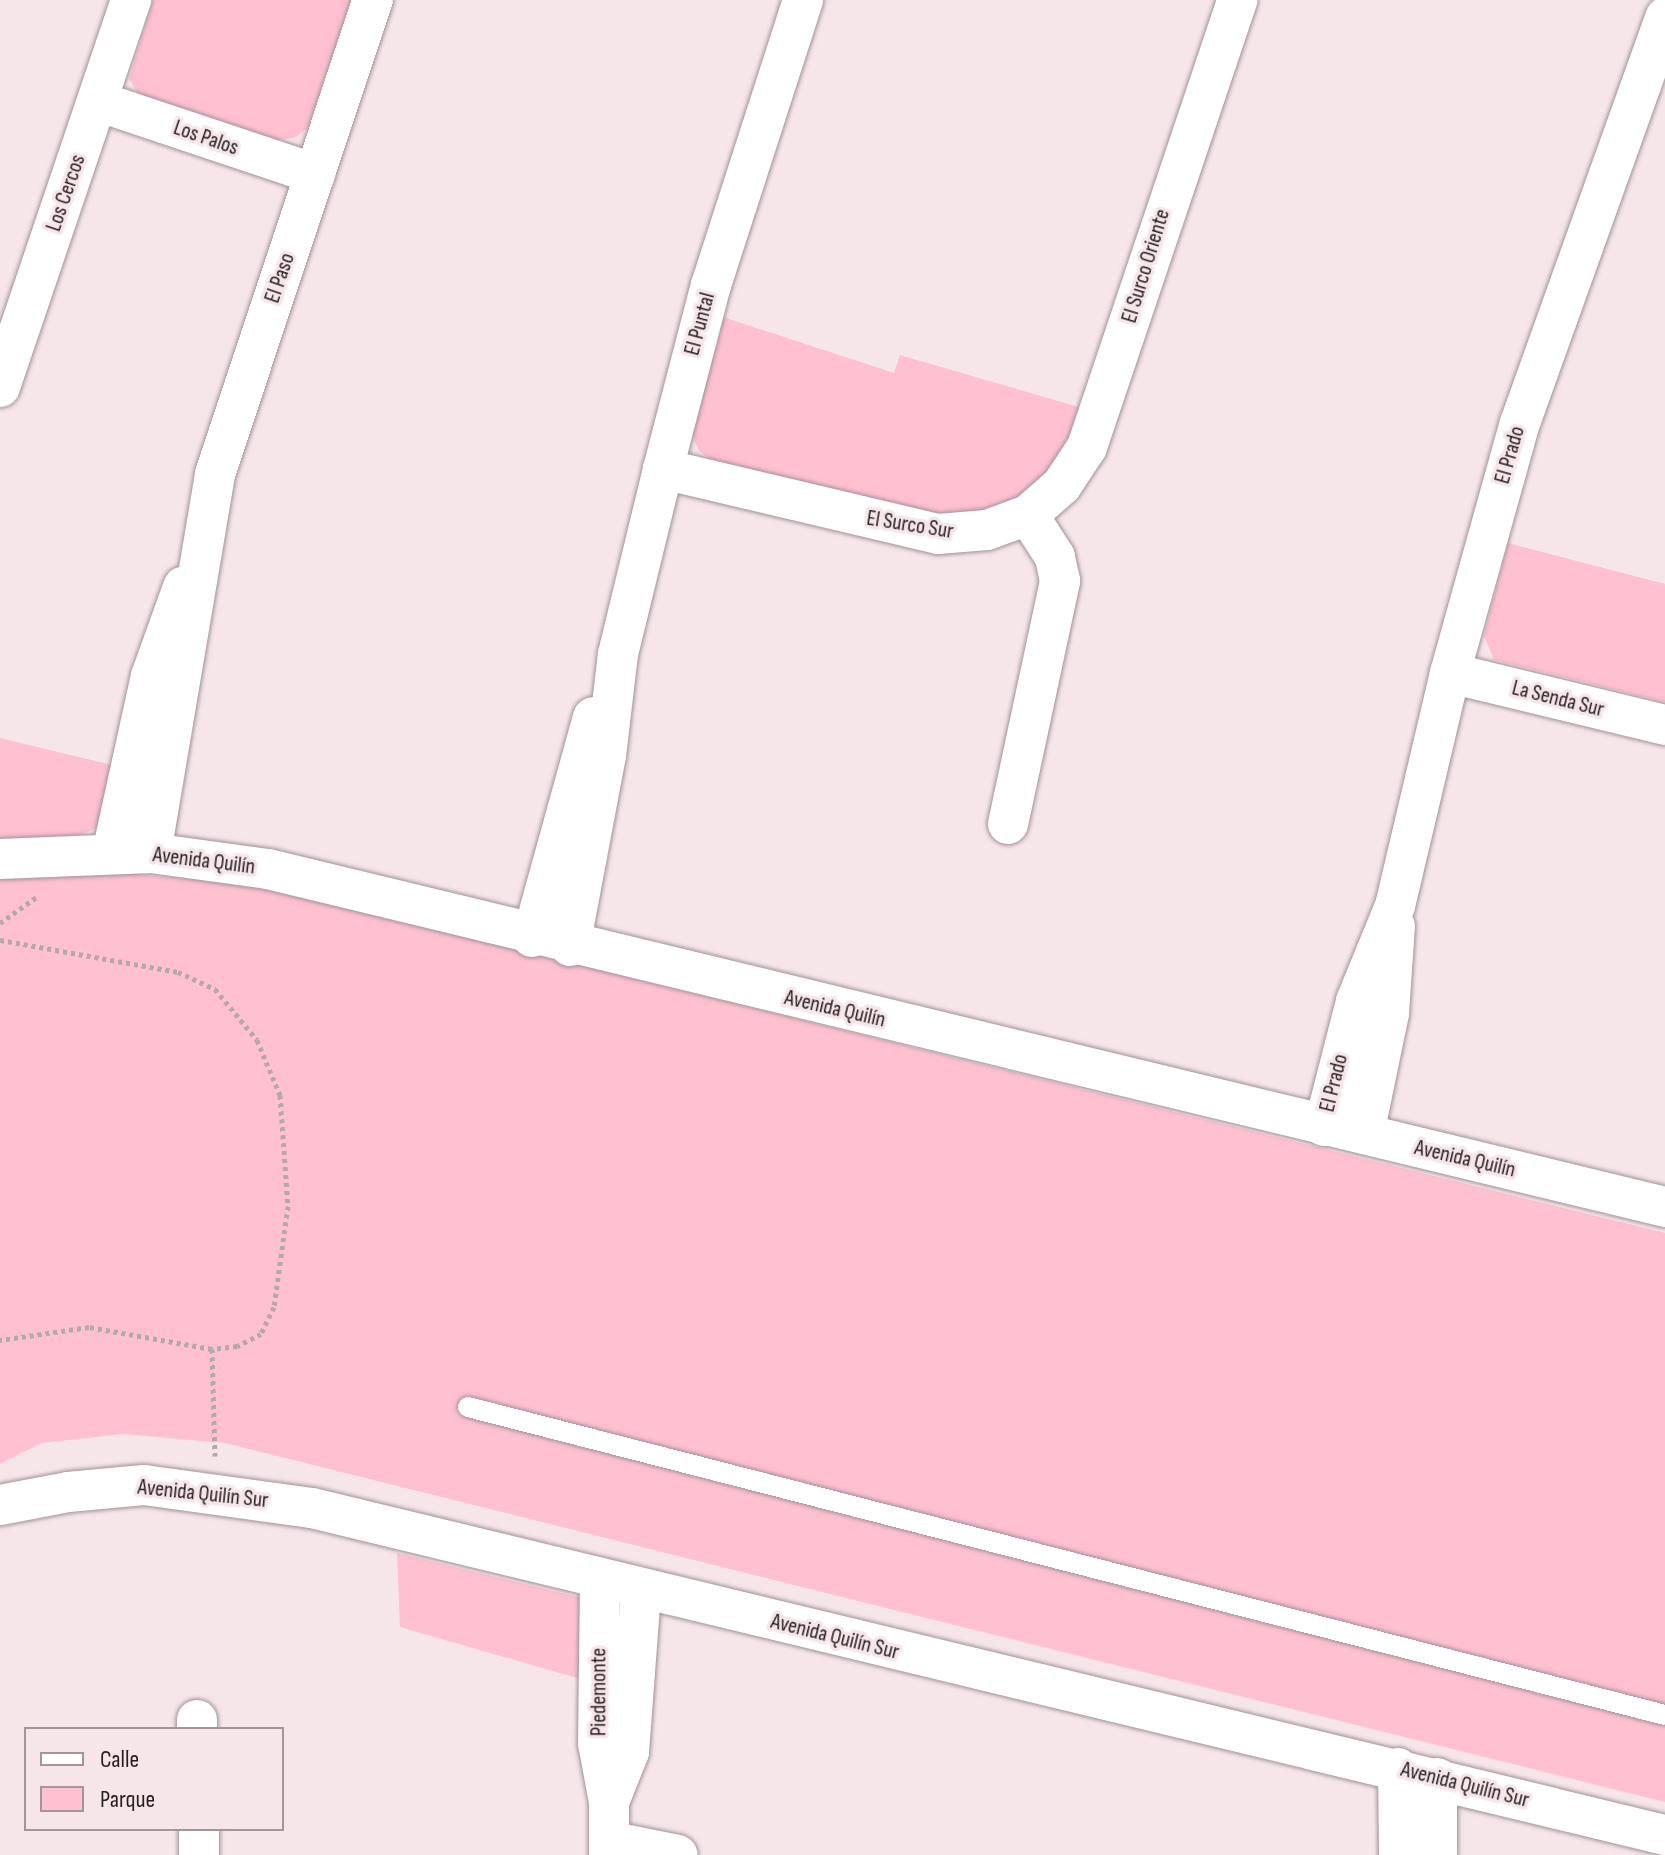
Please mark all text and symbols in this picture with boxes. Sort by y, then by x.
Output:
street label: Los Palos [170,115,242,161]
street label: Los Cercos [41,151,91,235]
street label: El Surco Oriente [1116,206,1176,326]
street label: El Paso [259,250,301,306]
street label: El Puntal [679,290,721,358]
street label: El Prado [1489,423,1531,487]
street label: El Surco Sur [865,505,955,545]
street label: La Senda Sur [1509,675,1607,723]
street label: Avenida Quilín [151,842,257,880]
street label: Avenida Quilín [782,985,888,1033]
street label: El Prado [1314,1051,1354,1115]
street label: Avenida Quilín [1412,1135,1518,1183]
street label: Avenida Quilín Sur [136,1474,270,1514]
street label: Avenida Quilín Sur [768,1608,902,1666]
street label: Piedemonte [586,1648,612,1736]
legend [24,1727,284,1831]
text: Calle [100,1745,139,1774]
street label: Avenida Quilín Sur [1398,1756,1532,1814]
text: Parque [100,1785,155,1814]

